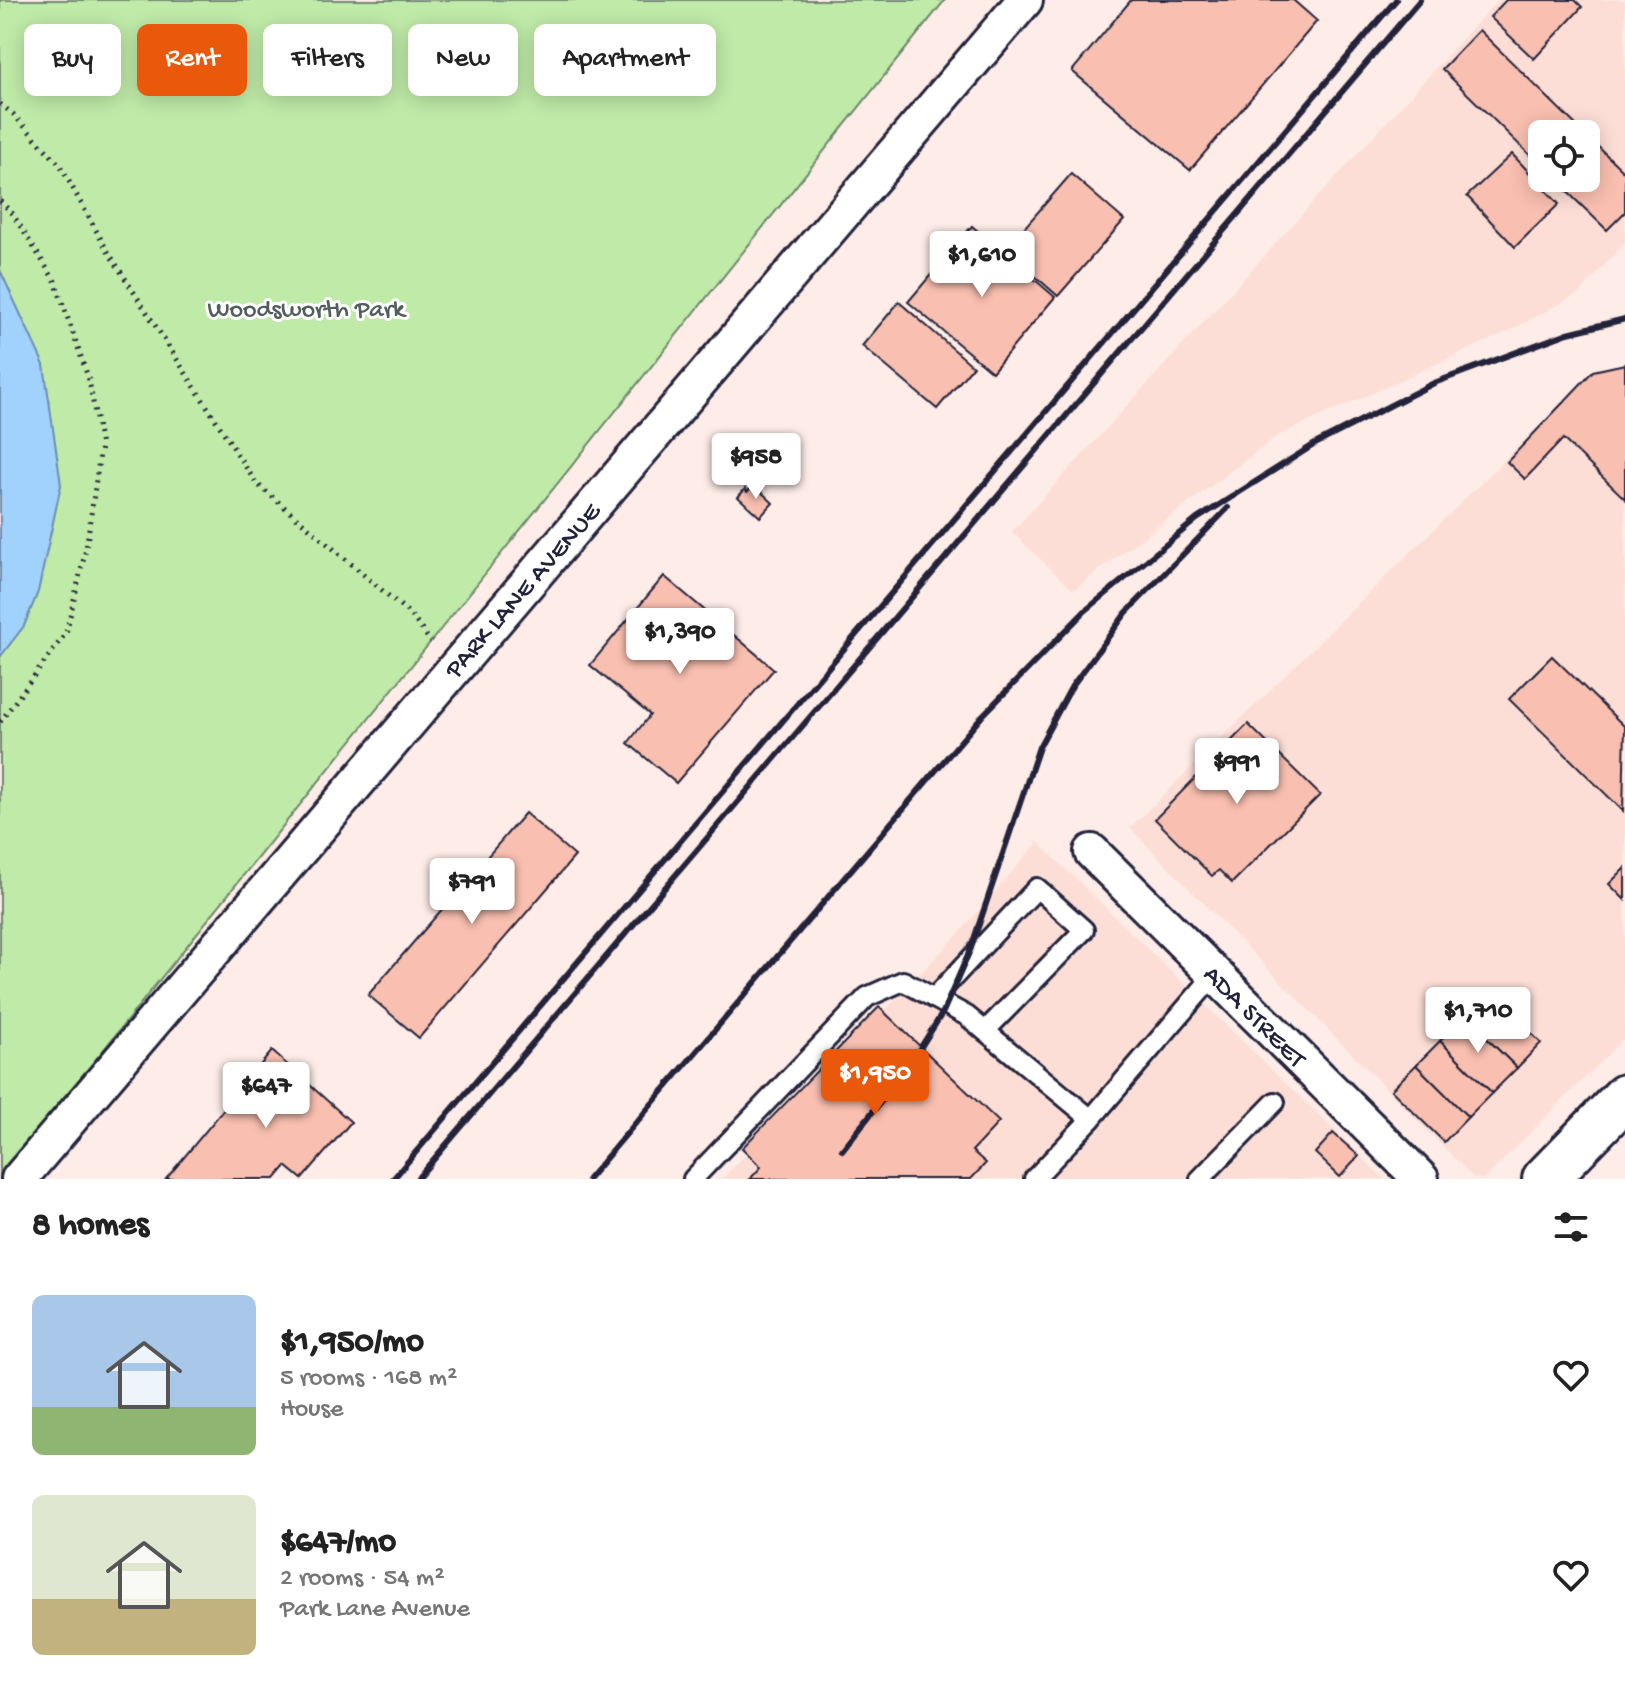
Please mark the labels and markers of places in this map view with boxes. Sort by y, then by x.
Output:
pin: $1,610 [917,231,1047,299]
pin: $958 [709,433,803,501]
pin: $1,390 [615,608,745,676]
pin: $991 [1190,738,1284,806]
pin: $791 [425,858,519,926]
pin: $1,710 [1413,987,1543,1055]
pin: $1,950 [810,1049,940,1117]
pin: $647 [219,1062,313,1130]

